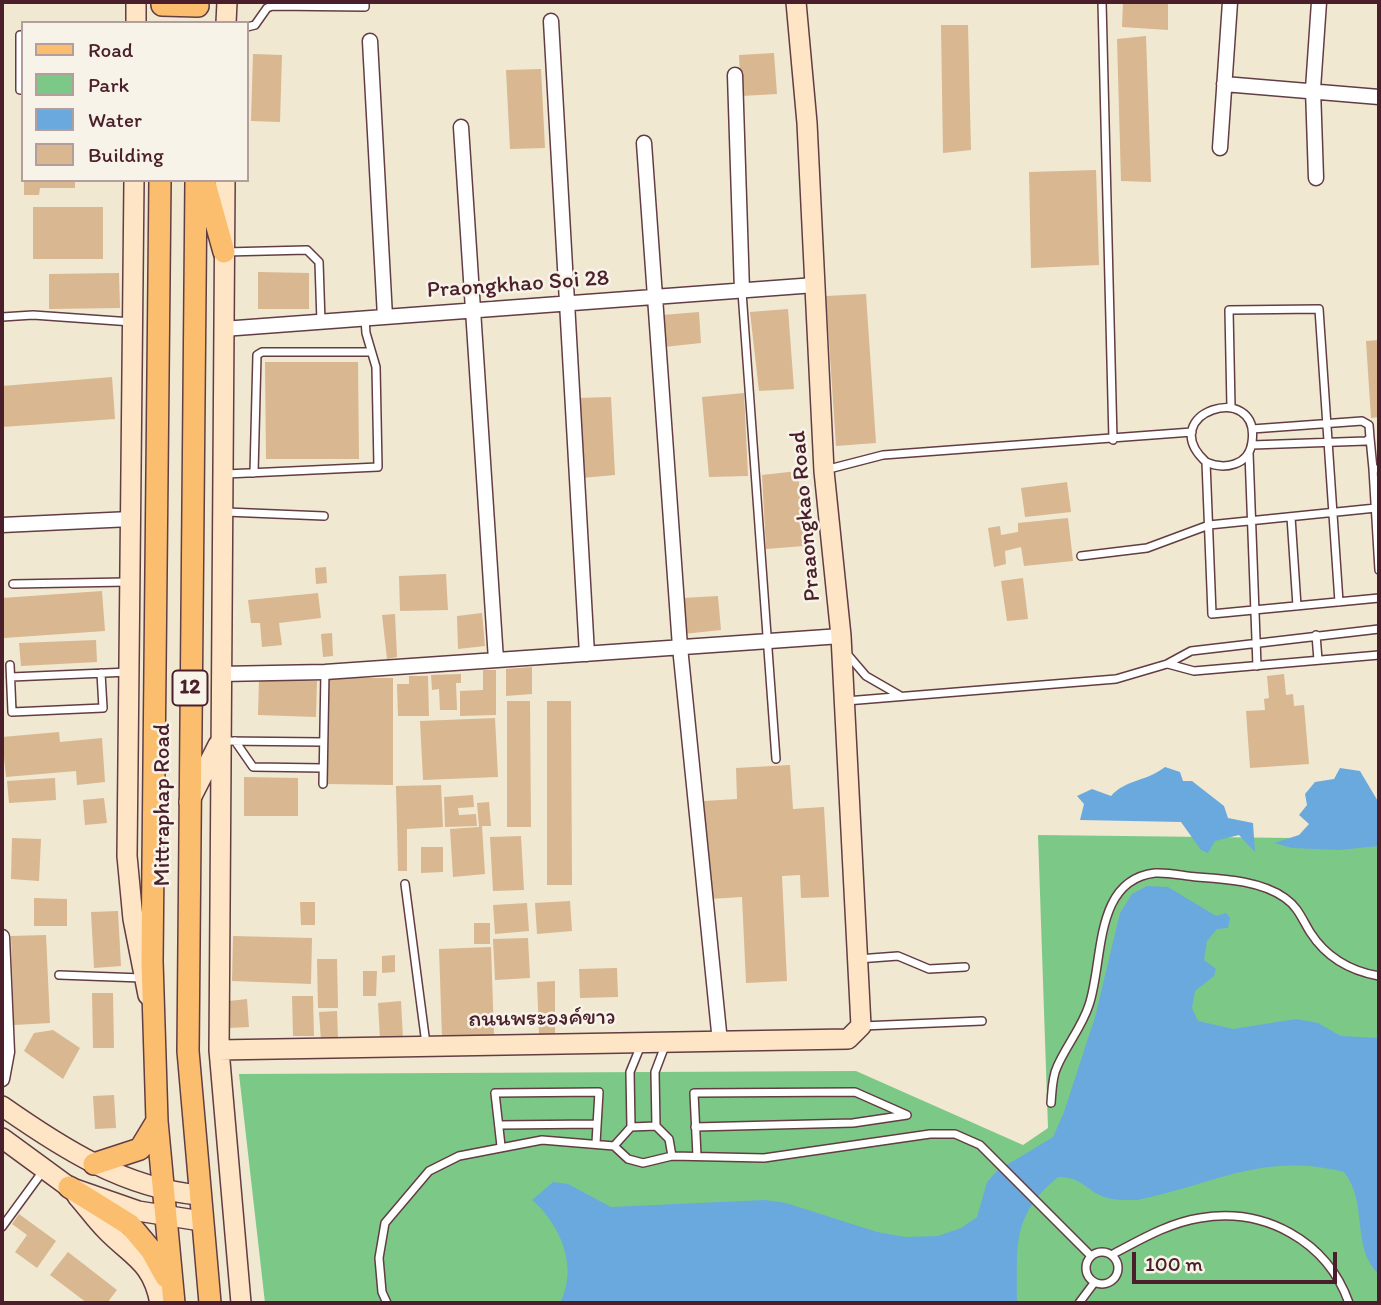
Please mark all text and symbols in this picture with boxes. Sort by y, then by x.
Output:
legend [21,21,248,182]
text: Road [88,37,133,62]
text: Park [88,72,129,97]
text: Water [88,107,142,132]
text: Building [88,142,164,167]
street label: Praongkhao Soi 28 [426,265,610,305]
street label: Praaongkao Road [785,429,827,603]
road number: 12 [172,670,208,706]
street label: Mittraphap Road [149,723,177,887]
street label: ถนนพระองค์ขาว [468,1004,616,1034]
scale bar [1136,1238,1341,1282]
text: 100 m [1145,1251,1203,1276]

